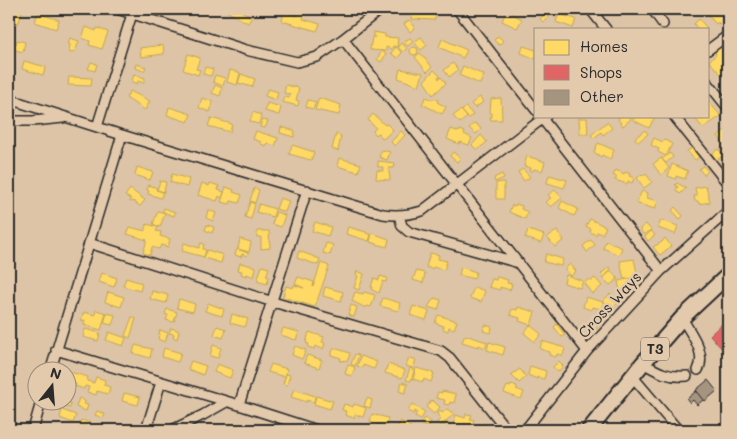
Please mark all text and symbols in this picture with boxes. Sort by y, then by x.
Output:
legend [534,28,710,118]
text: Homes [580,36,628,56]
text: Shops [580,62,622,82]
text: Other [580,86,624,106]
street label: Cross Ways [573,267,645,342]
road number: T3 [641,338,669,360]
north arrow [28,362,78,412]
text: N [48,362,64,384]

